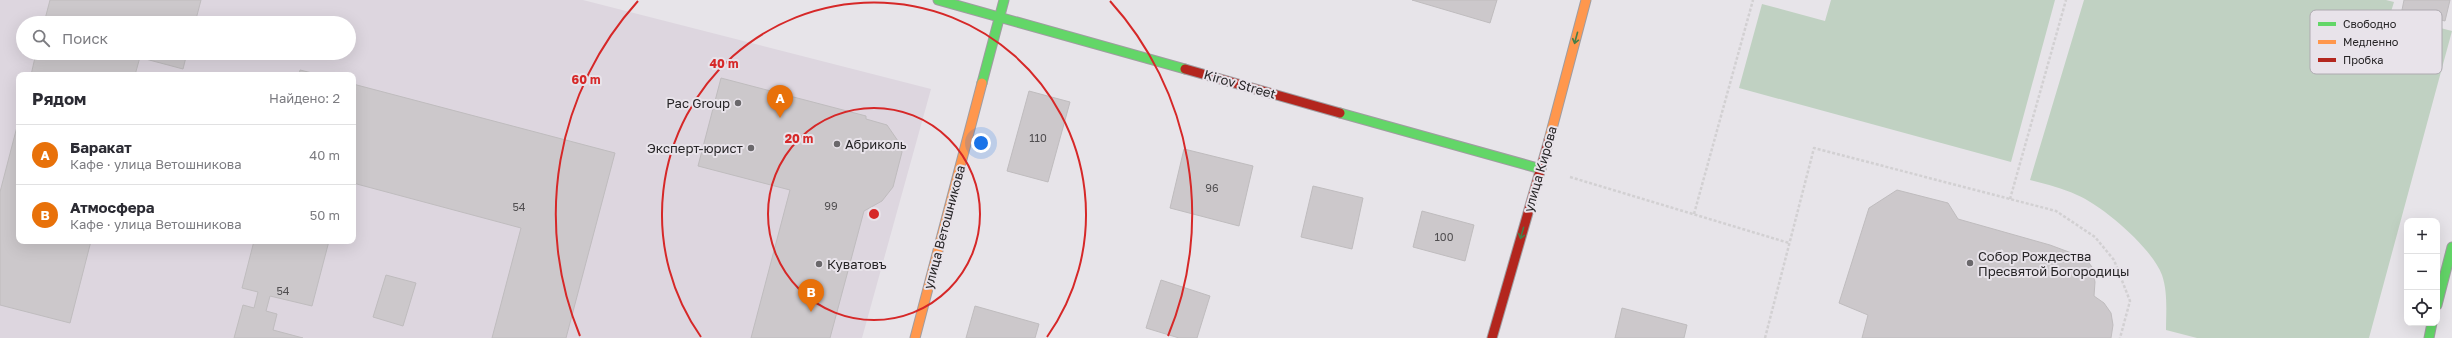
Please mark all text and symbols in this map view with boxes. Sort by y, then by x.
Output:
legend [2310,10,2442,74]
search box [16,16,356,60]
text: Свободно [2343,17,2397,30]
icon: search [30,27,52,49]
text: Поиск [62,29,108,47]
one-way arrow [1572,31,1579,44]
text: Медленно [2343,35,2399,48]
text: Пробка [2343,53,2384,66]
text: 40 m [710,56,738,71]
street label: Kirov Street [1202,66,1278,102]
text: 60 m [572,72,600,87]
pin: A [767,85,793,118]
text: Рядом [32,88,86,109]
text: Найдено: 2 [269,90,340,106]
place label: Pac Group [666,95,730,111]
marker: Pac Group [733,98,743,108]
street label: улица Кирова [1520,124,1560,214]
text: 20 m [785,131,813,146]
house number: 110 [1029,131,1047,144]
your location [971,133,991,153]
place label: Абриколь [845,136,907,152]
text: Баракат [70,138,132,156]
marker: Абриколь [832,139,842,149]
place label: Эксперт-юрист [647,140,744,156]
marker: Эксперт-юрист [746,143,756,153]
text: A [40,147,50,163]
text: 40 m [309,147,340,163]
text: Кафе · улица Ветошникова [70,156,241,172]
street label: улица Ветошникова [920,163,968,291]
house number: 96 [1205,181,1219,194]
text: Атмосфера [70,198,154,216]
house number: 99 [824,199,838,212]
house number: 54 [512,200,526,213]
text: B [40,207,50,223]
text: 50 m [310,207,340,223]
centre of rings [867,207,881,221]
text: Кафе · улица Ветошникова [70,216,241,232]
map controls [2404,218,2440,326]
button: + [2404,218,2440,254]
one-way arrow [1518,227,1525,240]
house number: 100 [1435,230,1454,243]
place label: Собор Рождества Пресвятой Богородицы [1978,248,2129,279]
button: − [2404,254,2440,290]
place label: Куватовъ [827,256,887,272]
marker: Собор Рождества Пресвятой Богородицы [1965,258,1975,268]
marker: Куватовъ [814,259,824,269]
pin: B [798,279,824,312]
house number: 54 [276,284,290,297]
button: locate [2404,290,2440,326]

